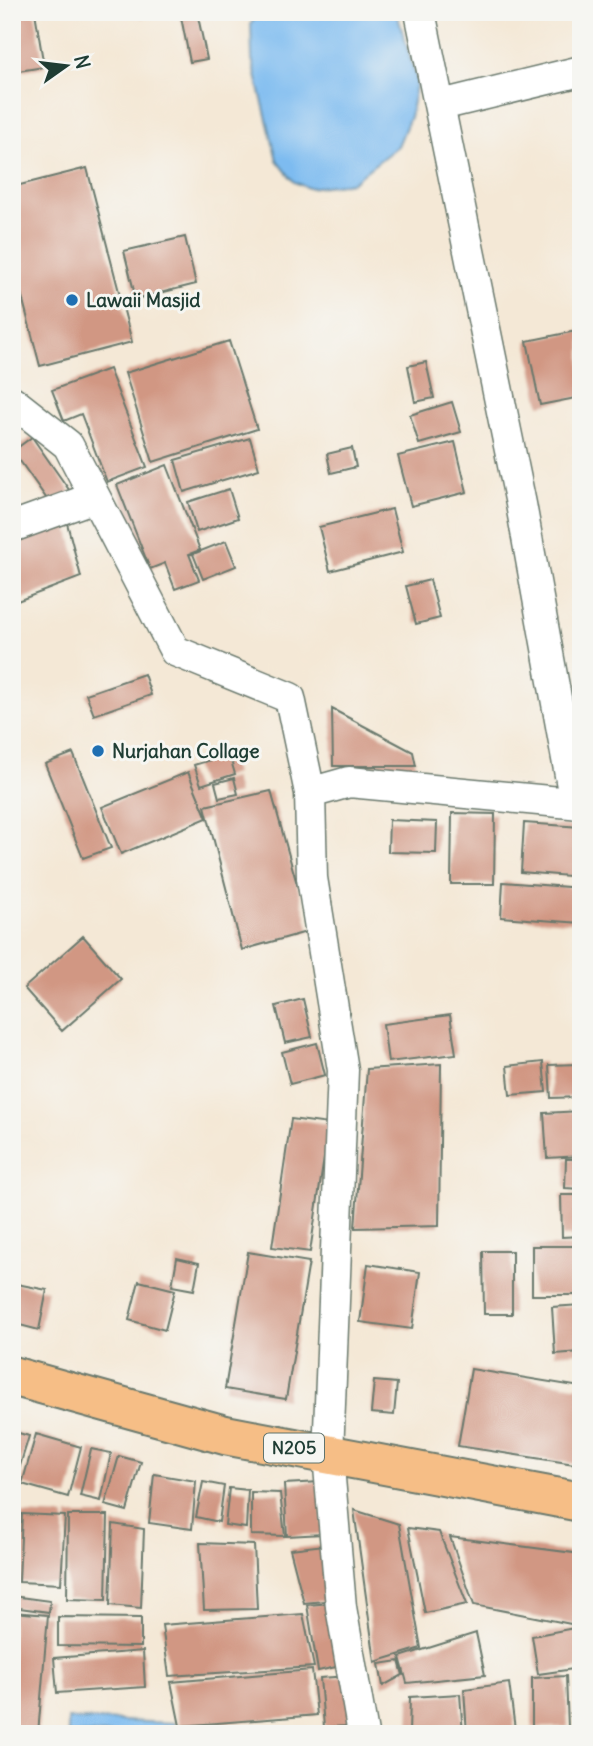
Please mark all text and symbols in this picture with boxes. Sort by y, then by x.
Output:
north arrow [32,32,102,102]
text: N [69,53,96,71]
place label: Lawaii Masjid [86,288,200,312]
marker: Lawaii Masjid [64,292,80,308]
place label: Nurjahan Collage [112,739,259,763]
marker: Nurjahan Collage [90,743,106,759]
road number: N205 [264,1434,324,1462]

